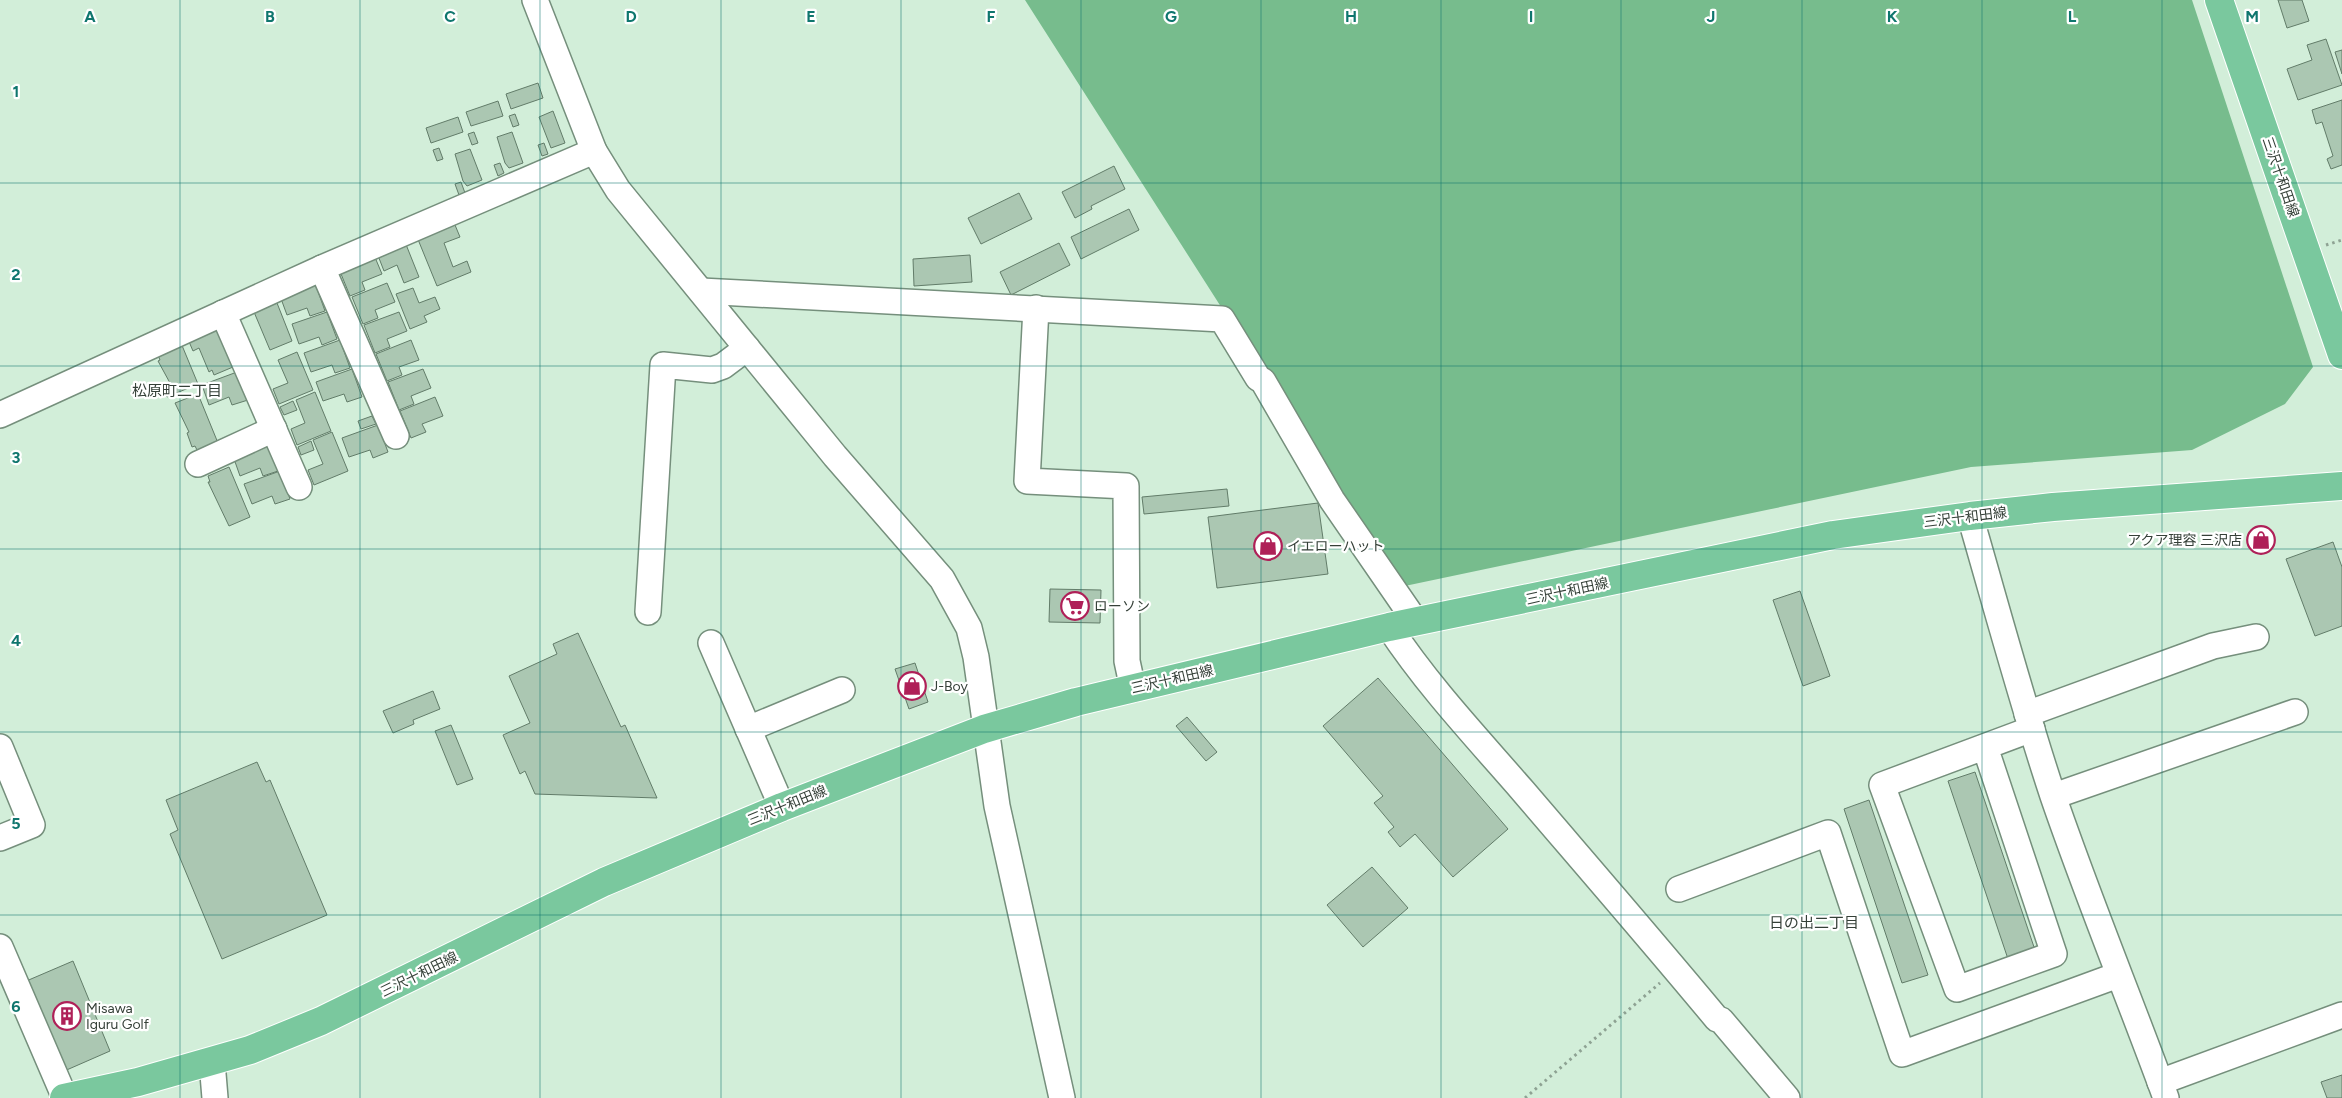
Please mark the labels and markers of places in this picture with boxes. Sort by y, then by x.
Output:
shop icon: アクア理容 三沢店 [2246,525,2276,555]
shop icon: イエローハット [1253,531,1283,561]
place label: アクア理容 三沢店 [2127,532,2242,549]
place label: イエローハット [1287,538,1385,555]
supermarket icon: ローソン [1060,591,1090,621]
place label: ローソン [1094,598,1150,615]
shop icon: J-Boy [897,671,927,701]
place label: J-Boy [931,678,969,695]
place label: Misawa Iguru Golf [86,1000,150,1033]
building icon: Misawa Iguru Golf [52,1001,82,1031]

